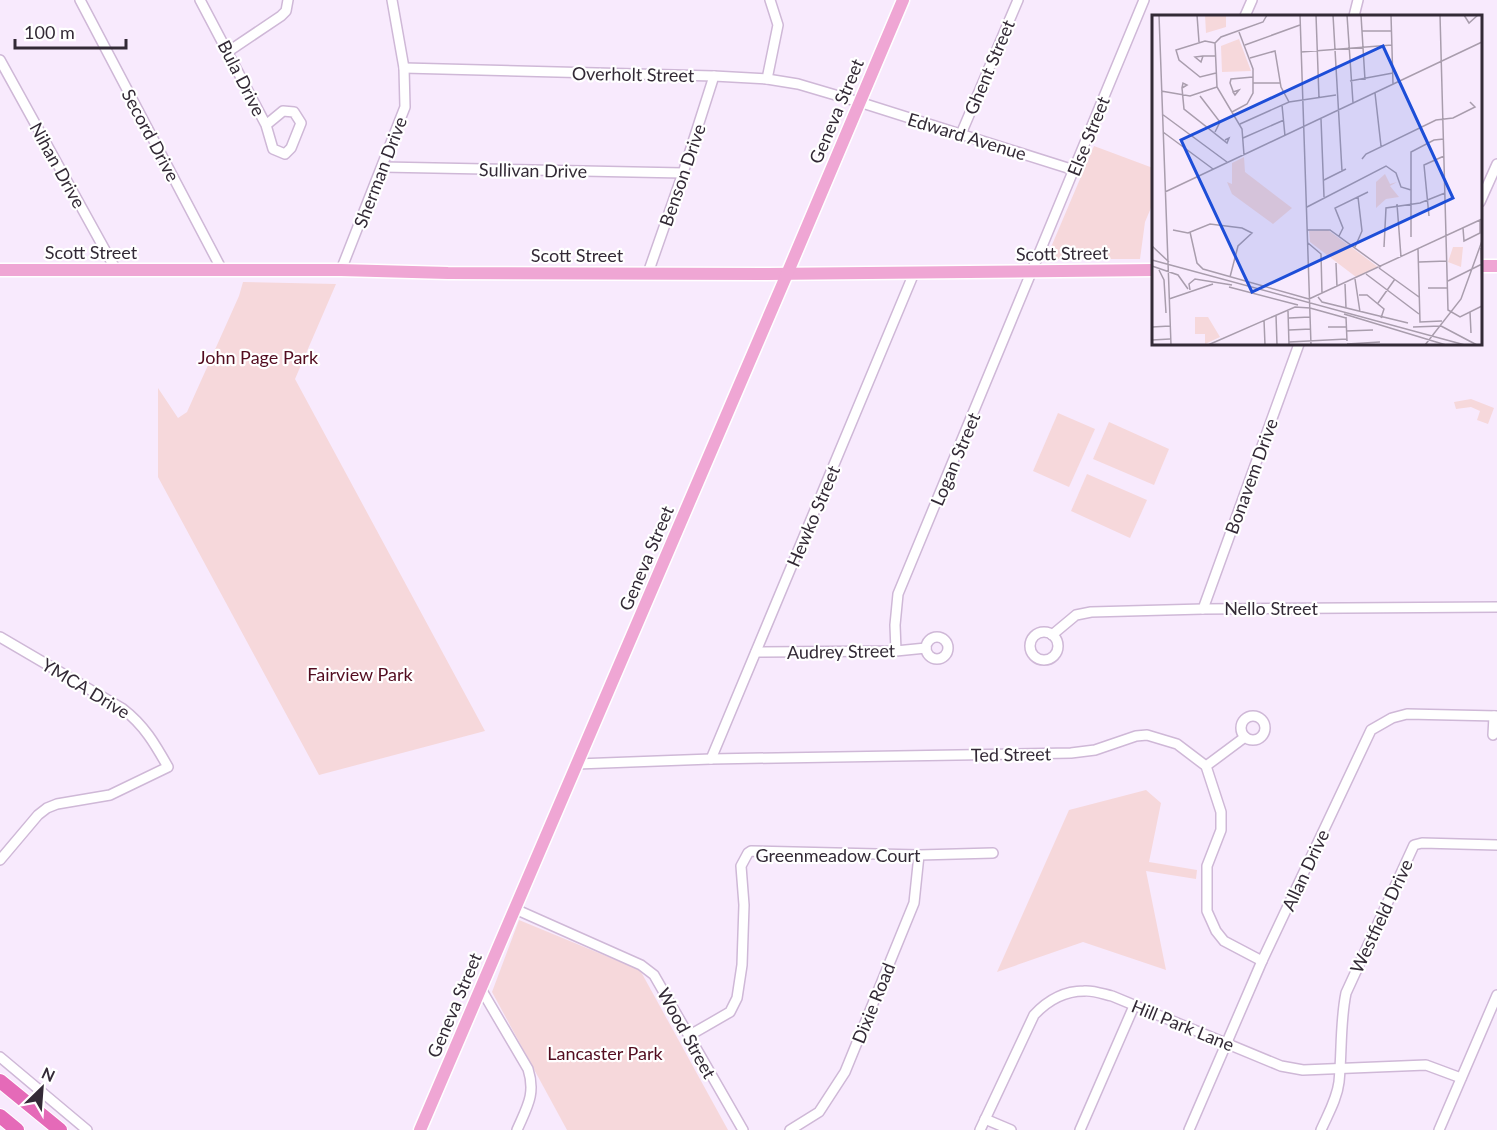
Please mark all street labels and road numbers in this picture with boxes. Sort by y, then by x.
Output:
street label: Ghent Street [959,16,1019,118]
street label: Bula Drive [214,36,270,120]
street label: Geneva Street [804,55,868,167]
street label: Overholt Street [572,62,695,86]
street label: Secord Drive [117,85,185,185]
street label: Else Street [1062,92,1114,179]
street label: Edward Avenue [905,108,1029,164]
street label: Sherman Drive [349,113,411,231]
street label: Nihan Drive [25,118,91,212]
street label: Benson Drive [654,121,710,229]
street label: Sullivan Drive [479,158,587,182]
street label: Scott Street [45,241,138,263]
street label: Scott Street [1016,241,1109,265]
street label: Scott Street [531,244,624,266]
street label: Logan Street [926,409,985,509]
street label: Bonavem Drive [1220,415,1282,537]
street label: Hewko Street [782,462,844,570]
street label: Geneva Street [614,502,678,614]
street label: Nello Street [1224,597,1318,619]
street label: Audrey Street [787,639,896,663]
street label: YMCA Drive [38,653,134,723]
street label: Ted Street [971,742,1052,766]
street label: Allan Drive [1277,826,1333,914]
street label: Greenmeadow Court [755,844,921,866]
street label: Westfield Drive [1345,856,1417,976]
street label: Geneva Street [422,949,486,1061]
street label: Dixie Road [847,959,899,1047]
street label: Wood Street [653,984,721,1083]
street label: Hill Park Lane [1129,994,1237,1056]

